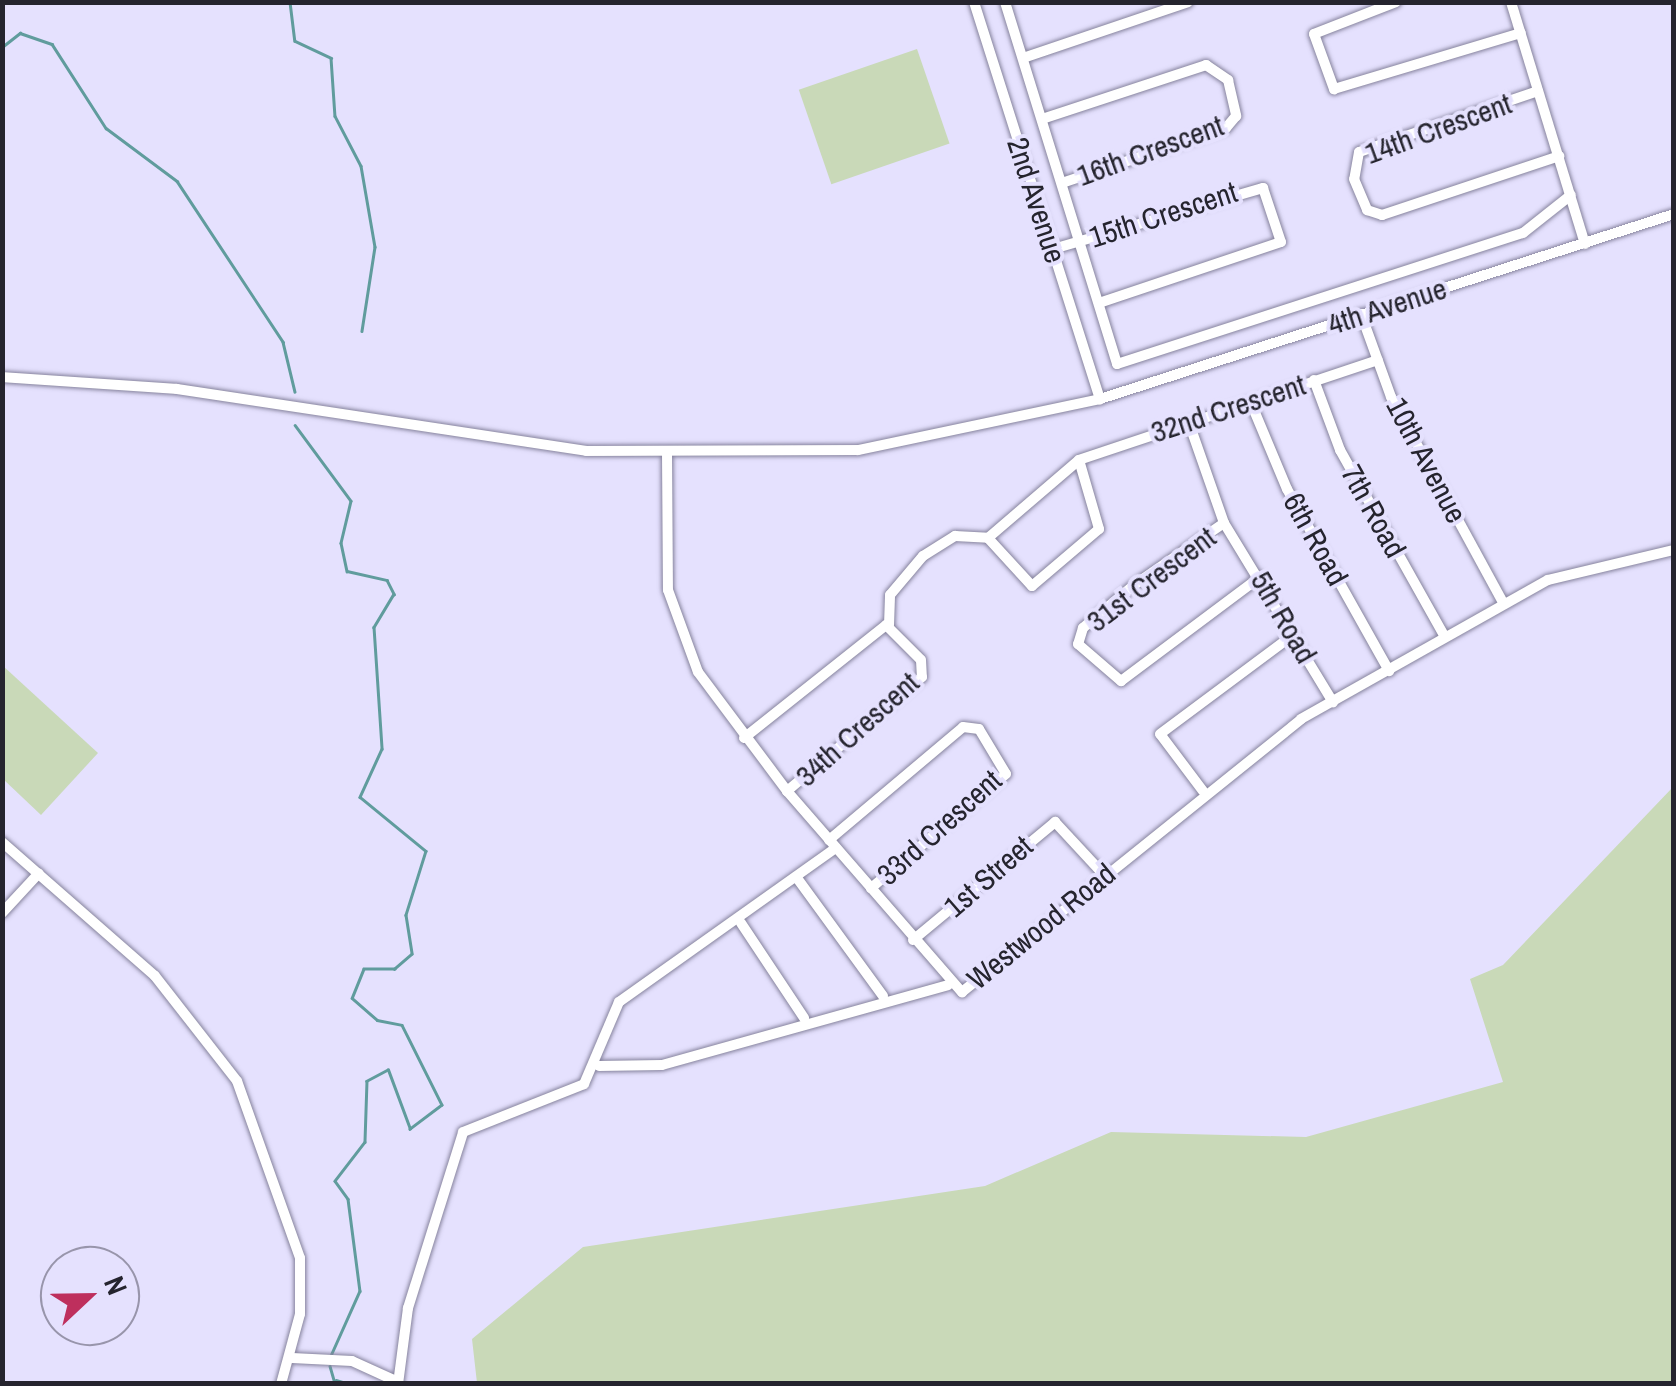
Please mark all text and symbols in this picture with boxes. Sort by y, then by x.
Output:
street label: 14th Crescent [1360,85,1516,171]
street label: 16th Crescent [1072,107,1228,193]
street label: 2nd Avenue [1000,132,1074,268]
street label: 15th Crescent [1085,173,1241,255]
street label: 4th Avenue [1322,270,1452,342]
street label: 32nd Crescent [1146,366,1310,450]
street label: 10th Avenue [1379,391,1475,529]
street label: 7th Road [1334,459,1414,563]
street label: 6th Road [1276,487,1356,591]
street label: 31st Crescent [1080,519,1222,639]
street label: 5th Road [1243,565,1325,669]
street label: 34th Crescent [788,664,926,794]
street label: 33rd Crescent [870,762,1008,892]
street label: 1st Street [936,828,1040,924]
street label: Westwood Road [960,855,1122,997]
north arrow [40,1246,140,1346]
text: N [95,1271,137,1300]

